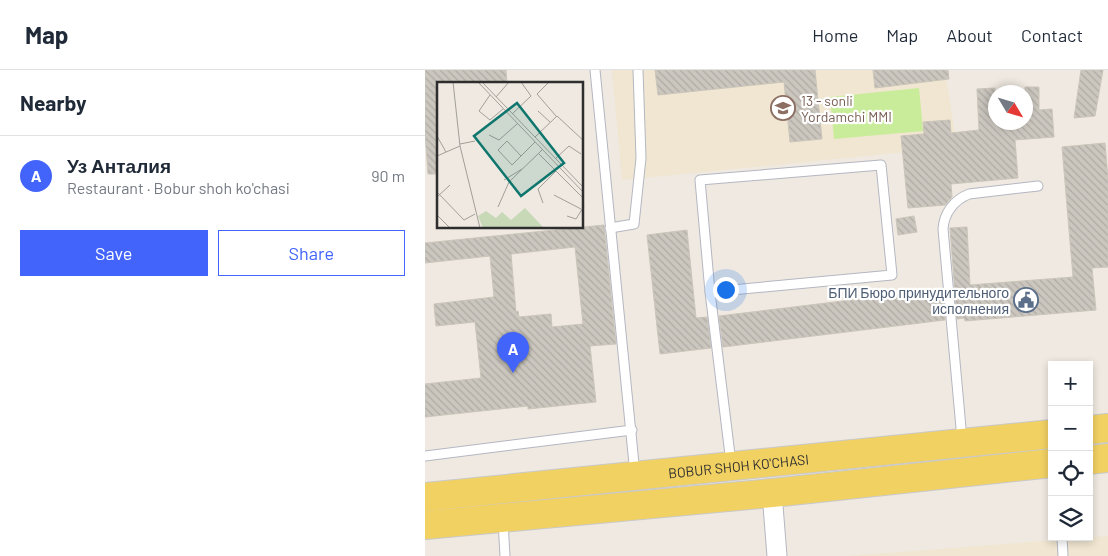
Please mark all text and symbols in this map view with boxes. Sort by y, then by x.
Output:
text: Map [25,20,68,49]
text: Home [812,24,858,46]
text: Map [886,24,918,46]
text: About [946,24,993,46]
text: Contact [1021,24,1083,46]
inset map [437,82,584,229]
north arrow [988,85,1033,130]
text: Nearby [20,90,86,115]
place label: 13 - sonli Yordamchi MMI [801,92,892,125]
school or university icon: 13 - sonli Yordamchi MMI [770,95,796,121]
text: Уз Анталия [67,154,171,177]
text: A [31,166,41,185]
text: 90 m [371,166,405,185]
text: Restaurant · Bobur shoh ko'chasi [67,178,290,197]
button: Save [20,230,208,276]
button: Share [218,230,405,276]
your location [713,277,739,303]
place label: БПИ Бюро принудительного исполнения [828,284,1009,317]
public building icon: БПИ Бюро принудительного исполнения [1013,287,1039,313]
pin: A [497,332,529,373]
map controls [1048,361,1093,541]
button: + [1048,361,1093,406]
button: − [1048,406,1093,451]
street label: BOBUR SHOH KO'CHASI [667,450,810,481]
button: locate [1048,451,1093,496]
button: layers [1048,496,1093,541]

